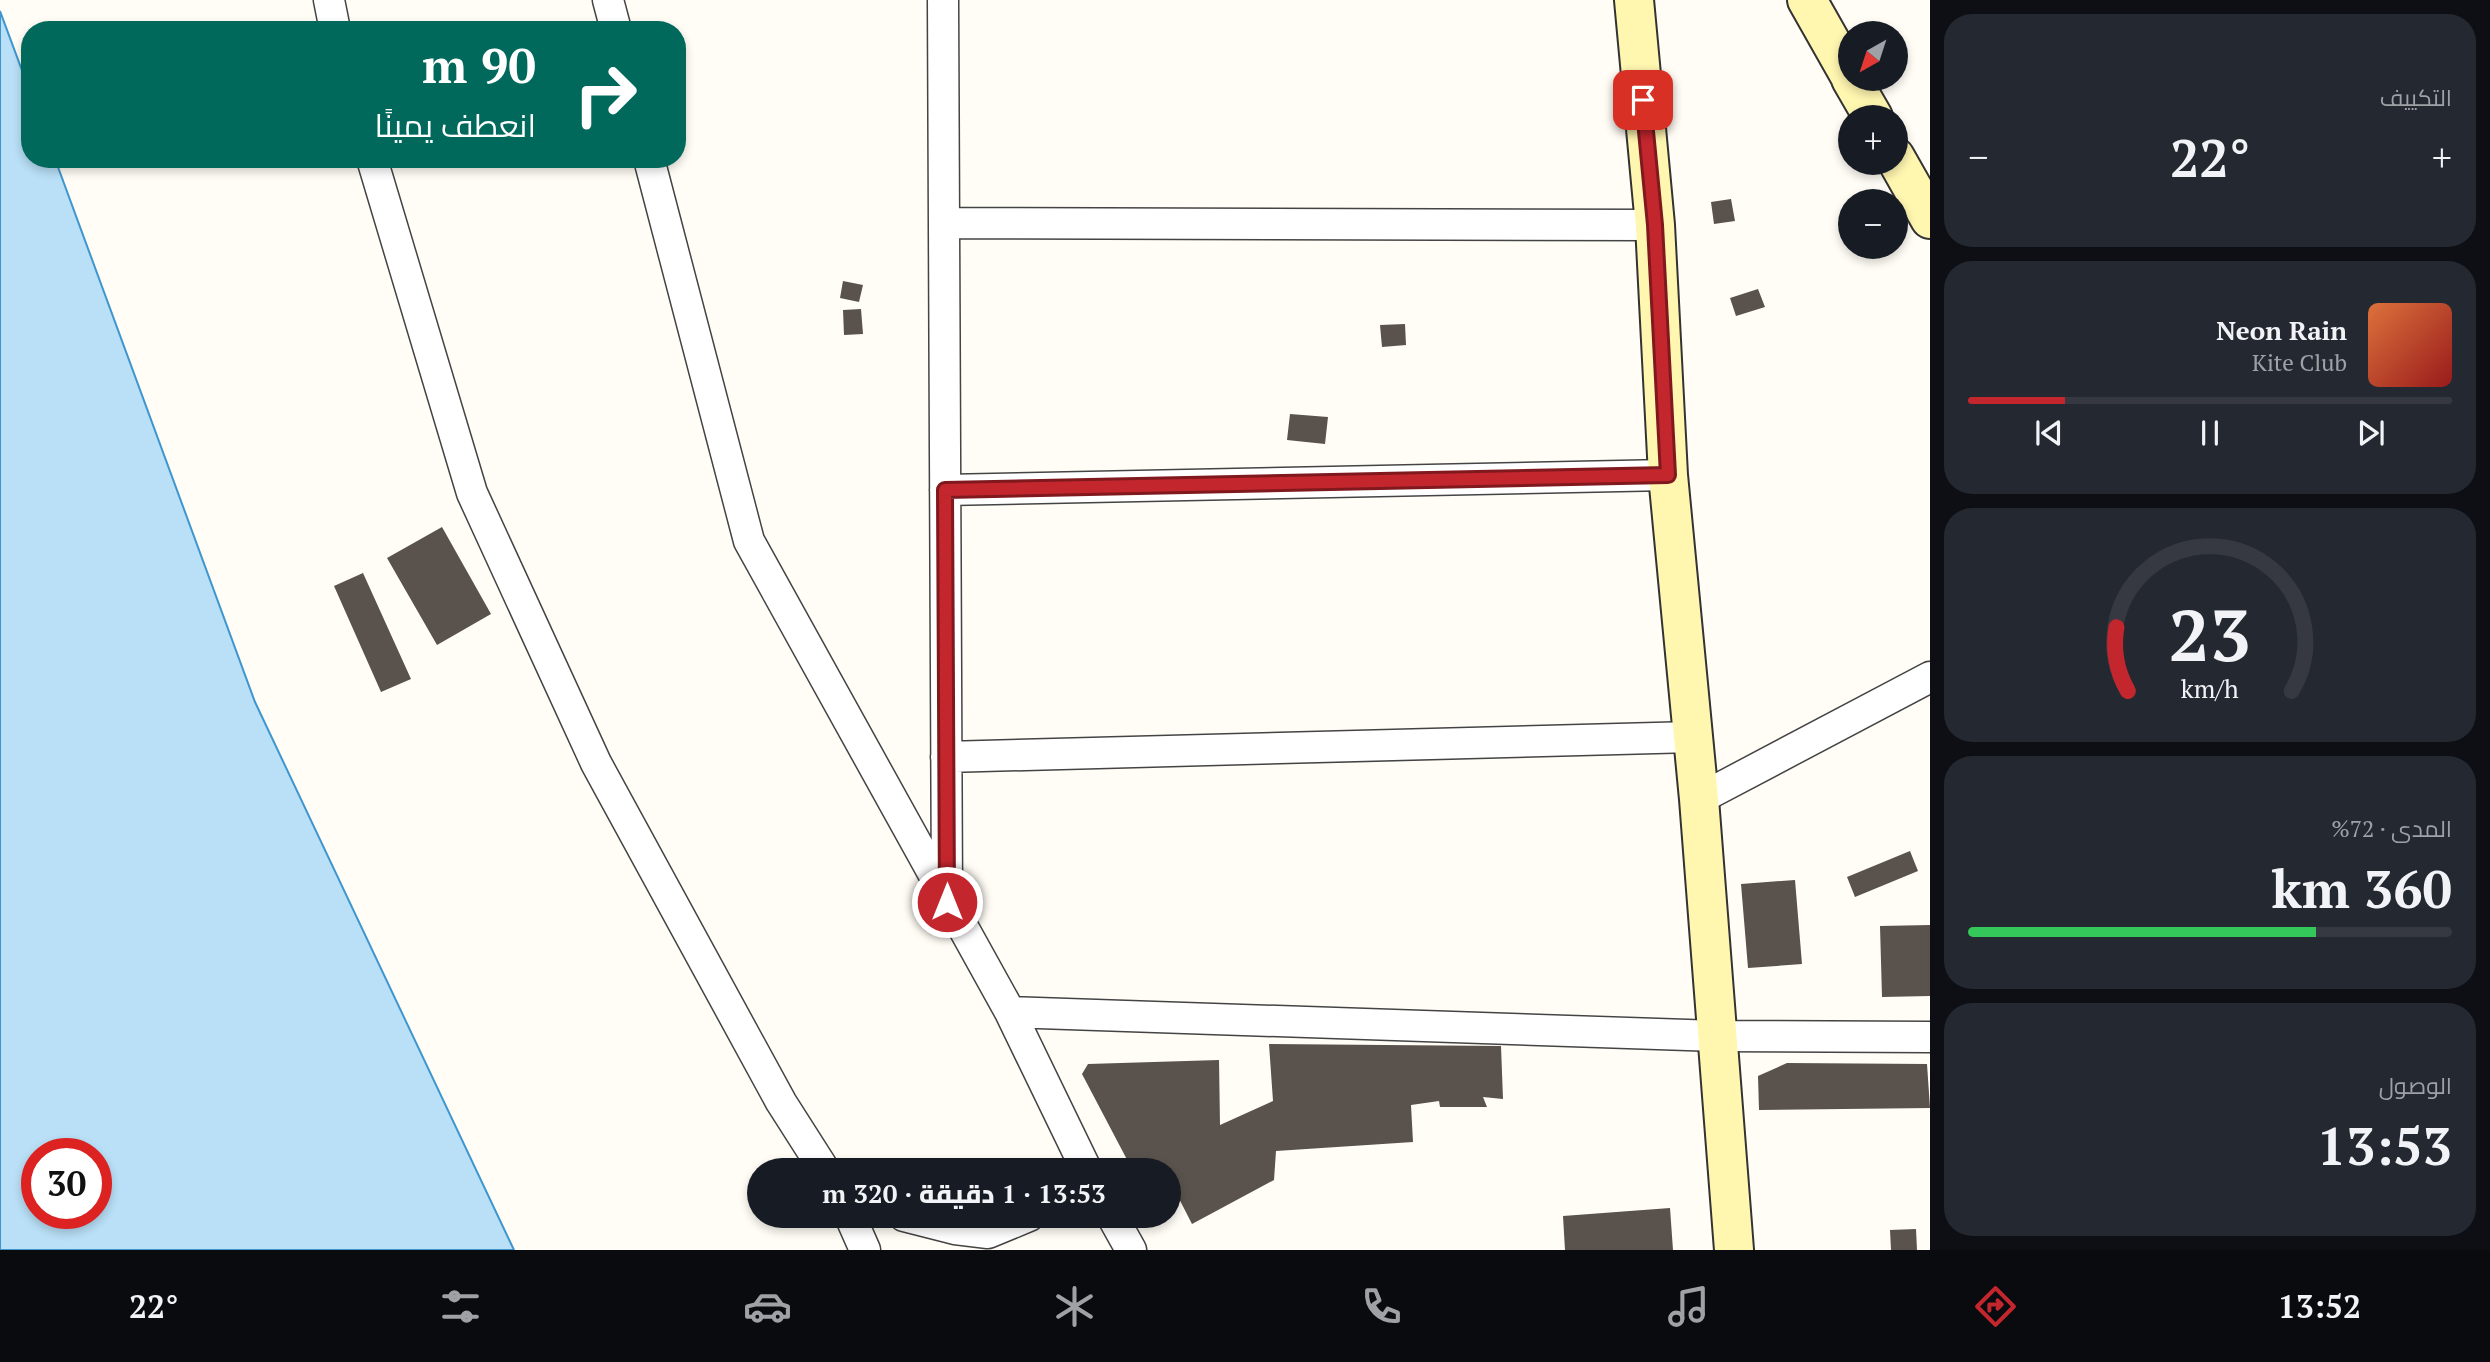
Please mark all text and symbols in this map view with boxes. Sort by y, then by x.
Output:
north arrow [1838,21,1908,91]
map controls [1838,21,1908,259]
text: 90 m [422,32,536,97]
icon: right [560,49,651,140]
pin [1613,70,1673,130]
icon: arrive [1624,81,1662,119]
text: التكييف [2380,82,2452,113]
text: انعطف يمينًا [375,104,536,146]
button: + [1838,105,1908,175]
text: 22° [2170,123,2250,192]
text: − [1968,132,1988,182]
text: + [2432,132,2452,182]
button: − [1838,189,1908,259]
text: Neon Rain [2216,313,2347,347]
text: Kite Club [2252,347,2347,378]
icon: previous [2030,414,2068,452]
icon: pause [2191,414,2229,452]
icon: next [2352,414,2390,452]
text: 23 [2169,585,2251,682]
text: km/h [2181,672,2239,705]
text: المدى · 72% [2331,813,2452,844]
text: 360 km [2271,854,2452,923]
position arrow [910,865,984,939]
text: الوصول [2379,1070,2452,1101]
text: 13:53 [2317,1111,2452,1180]
speed limit sign: 30 [21,1138,112,1229]
text: 13:53 · 1 دقيقة · 320 m [822,1176,1106,1210]
icon: filters [436,1282,485,1331]
icon: car [743,1282,792,1331]
icon: climate [1050,1282,1099,1331]
icon: phone [1357,1282,1406,1331]
icon: music [1664,1282,1713,1331]
icon: directions [1971,1282,2020,1331]
text: 22° [129,1285,178,1327]
text: 13:52 [2278,1285,2361,1327]

